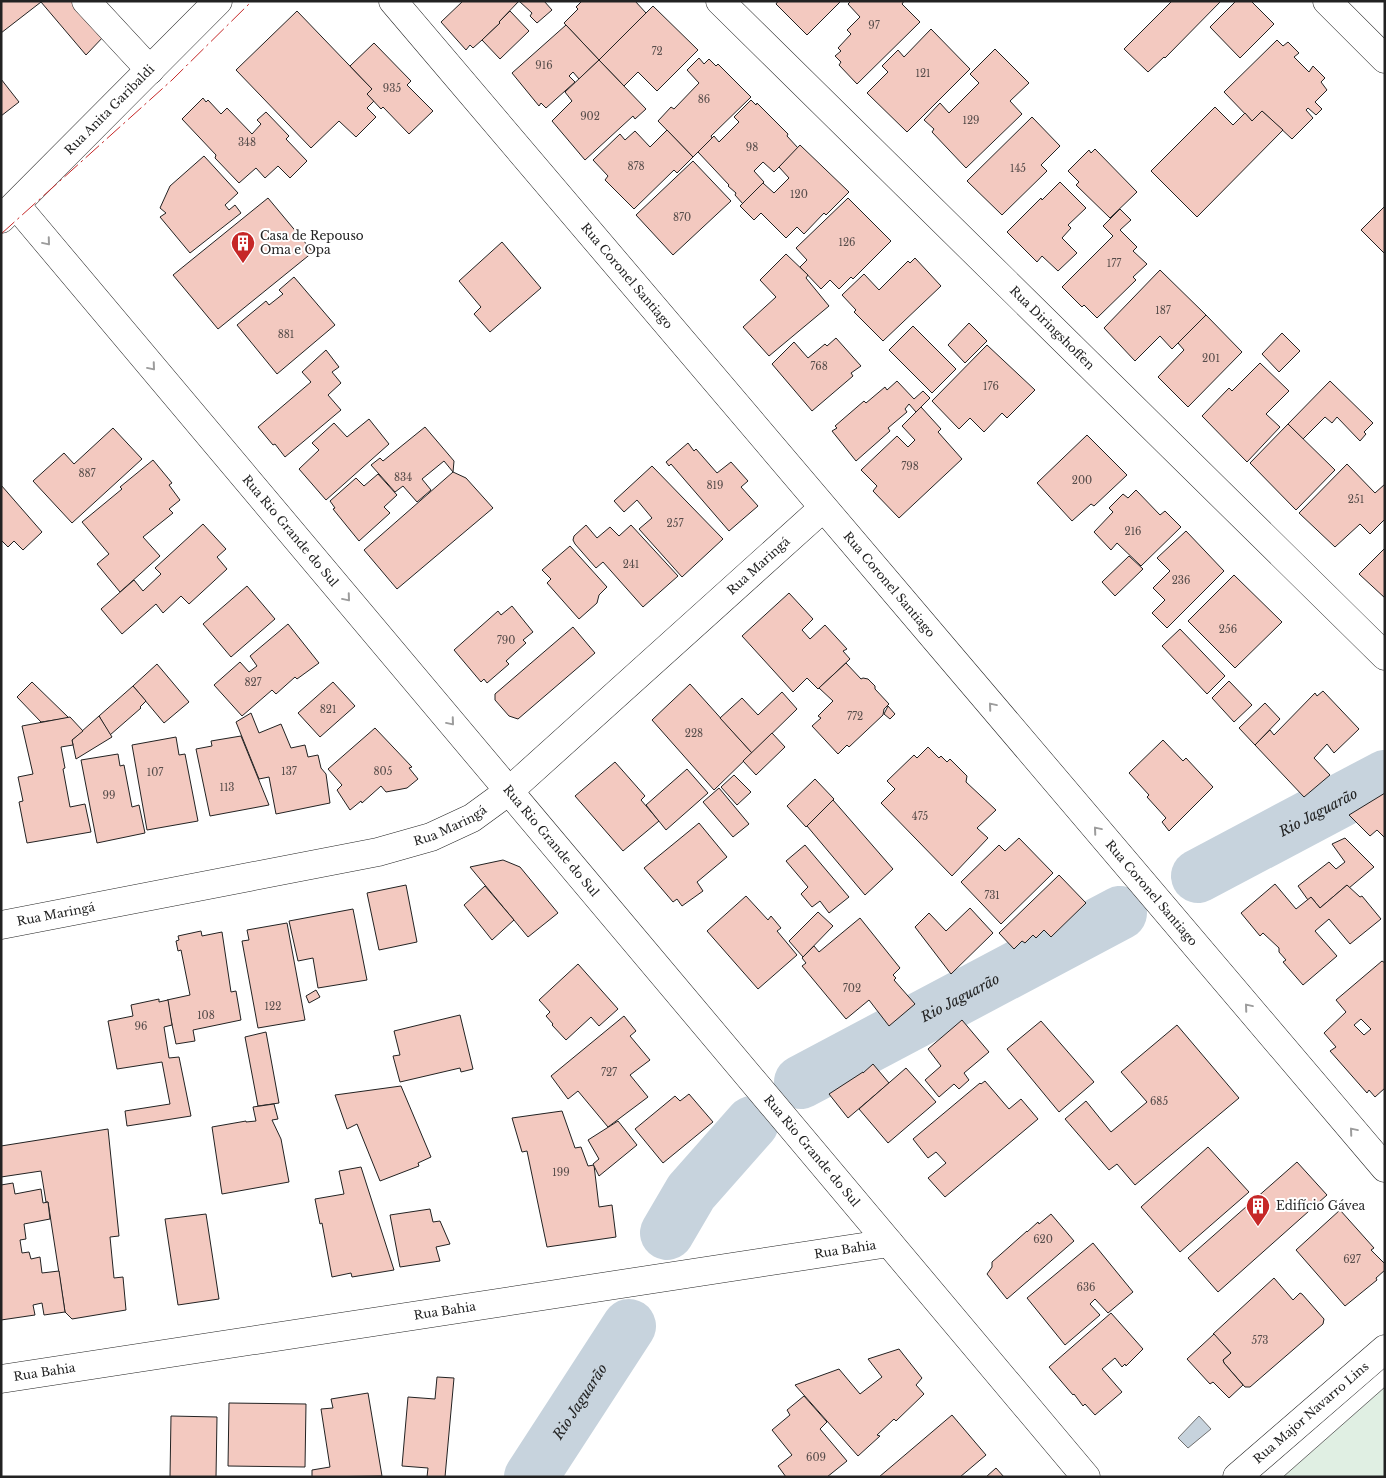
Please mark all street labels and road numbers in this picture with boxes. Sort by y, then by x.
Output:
street label: Rua Anita Garibaldi [61,61,157,158]
street label: Rua Coronel Santiago [578,220,676,332]
street label: Rua Diringshoffen [1007,283,1098,373]
street label: Rua Rio Grande do Sul [239,472,342,590]
street label: Rua Coronel Santiago [840,528,939,640]
street label: Rua Maringá [724,533,793,598]
street label: Rua Rio Grande do Sul [500,782,603,899]
street label: Rua Maringá [412,802,490,849]
street label: Rua Coronel Santiago [1103,837,1201,949]
street label: Rua Maringá [16,899,97,929]
street label: Rua Rio Grande do Sul [761,1092,863,1209]
street label: Rua Bahia [813,1237,877,1261]
street label: Rua Bahia [413,1298,477,1323]
street label: Rua Major Navarro Lins [1250,1359,1371,1466]
street label: Rua Bahia [12,1360,77,1384]

